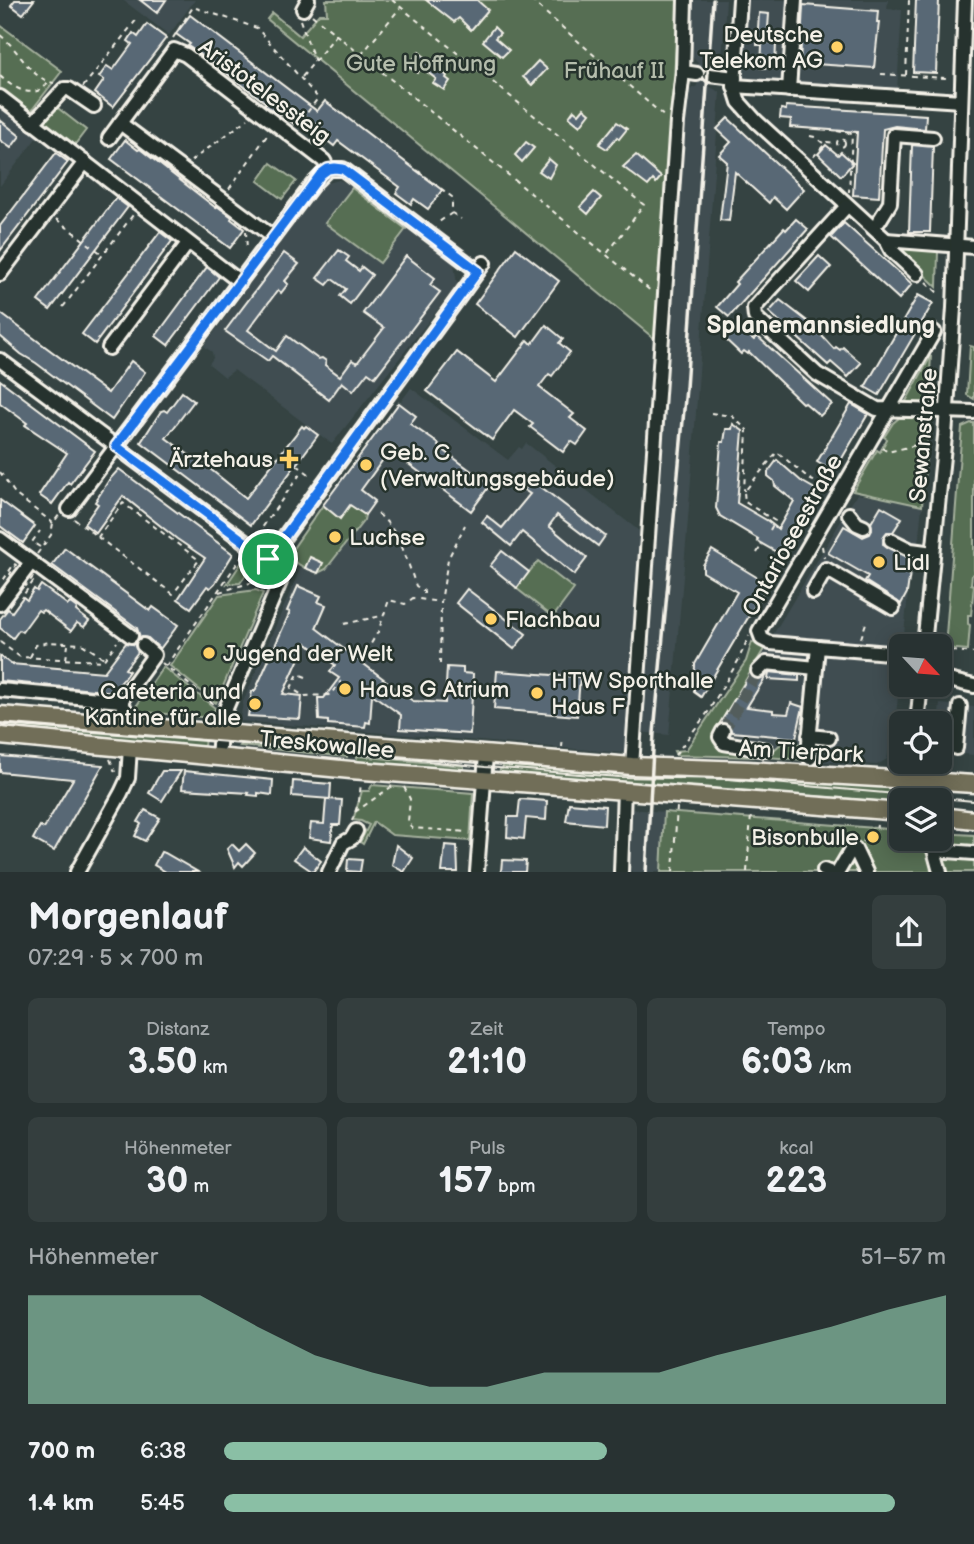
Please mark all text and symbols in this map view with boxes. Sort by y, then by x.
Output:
place label: Deutsche Telekom AG [700,21,823,75]
street label: Aristotelessteig [193,33,336,151]
marker: Deutsche Telekom AG [829,39,845,55]
park label: Gute Hoffnung [346,50,496,78]
park label: Frühauf II [563,57,665,85]
district label: Splanemannsiedlung [707,311,935,340]
street label: Sewanstraße [904,367,944,503]
place label: Geb. C (Verwaltungsgebäude) [380,439,615,493]
place label: Ärztehaus [169,446,273,474]
marker: Ärztehaus [279,449,299,469]
street label: Ontarioseestraße [737,450,849,621]
marker: Geb. C (Verwaltungsgebäude) [358,457,374,473]
place label: Luchse [349,524,425,552]
pin [238,529,298,589]
marker: Luchse [327,529,343,545]
icon: arrive [249,540,287,578]
place label: Lidl [893,549,930,577]
marker: Lidl [871,554,887,570]
place label: Flachbau [505,606,601,634]
marker: Flachbau [483,611,499,627]
north arrow [889,634,952,696]
map controls [889,634,952,851]
place label: Jugend der Welt [223,640,393,668]
marker: Jugend der Welt [201,645,217,661]
place label: HTW Sporthalle Haus F [551,667,714,721]
place label: Haus G Atrium [359,676,509,704]
place label: Cafeteria und Kantine für alle [84,678,241,732]
marker: Haus G Atrium [337,681,353,697]
marker: HTW Sporthalle Haus F [529,685,545,701]
marker: Cafeteria und Kantine für alle [247,696,263,712]
button: locate [889,711,952,774]
street label: Treskowallee [258,725,395,765]
street label: Am Tierpark [738,735,865,769]
button: layers [889,788,952,851]
place label: Bisonbulle [751,824,859,852]
marker: Bisonbulle [865,829,881,845]
text: Morgenlauf [28,895,228,940]
button: share [872,895,946,969]
text: 07:29 · 5 × 700 m [28,944,203,972]
text: Distanz [146,1018,209,1041]
text: Zeit [470,1018,504,1041]
text: Tempo [767,1018,825,1041]
text: 3.50 [128,1041,198,1084]
text: 21:10 [447,1041,527,1084]
text: 6:03 [741,1041,813,1084]
text: km [198,1056,228,1079]
text: /km [813,1056,852,1079]
text: Höhenmeter [124,1137,231,1160]
text: Puls [469,1137,505,1160]
text: kcal [779,1137,813,1160]
text: 30 [146,1160,188,1203]
text: 157 [439,1160,493,1203]
text: 223 [766,1160,827,1203]
text: m [188,1175,209,1198]
text: bpm [493,1175,535,1198]
text: Höhenmeter [28,1243,158,1271]
text: 51–57 m [860,1243,946,1271]
text: 700 m [28,1437,95,1465]
text: 6:38 [140,1437,186,1465]
text: 1.4 km [28,1489,94,1517]
text: 5:45 [140,1489,185,1517]

